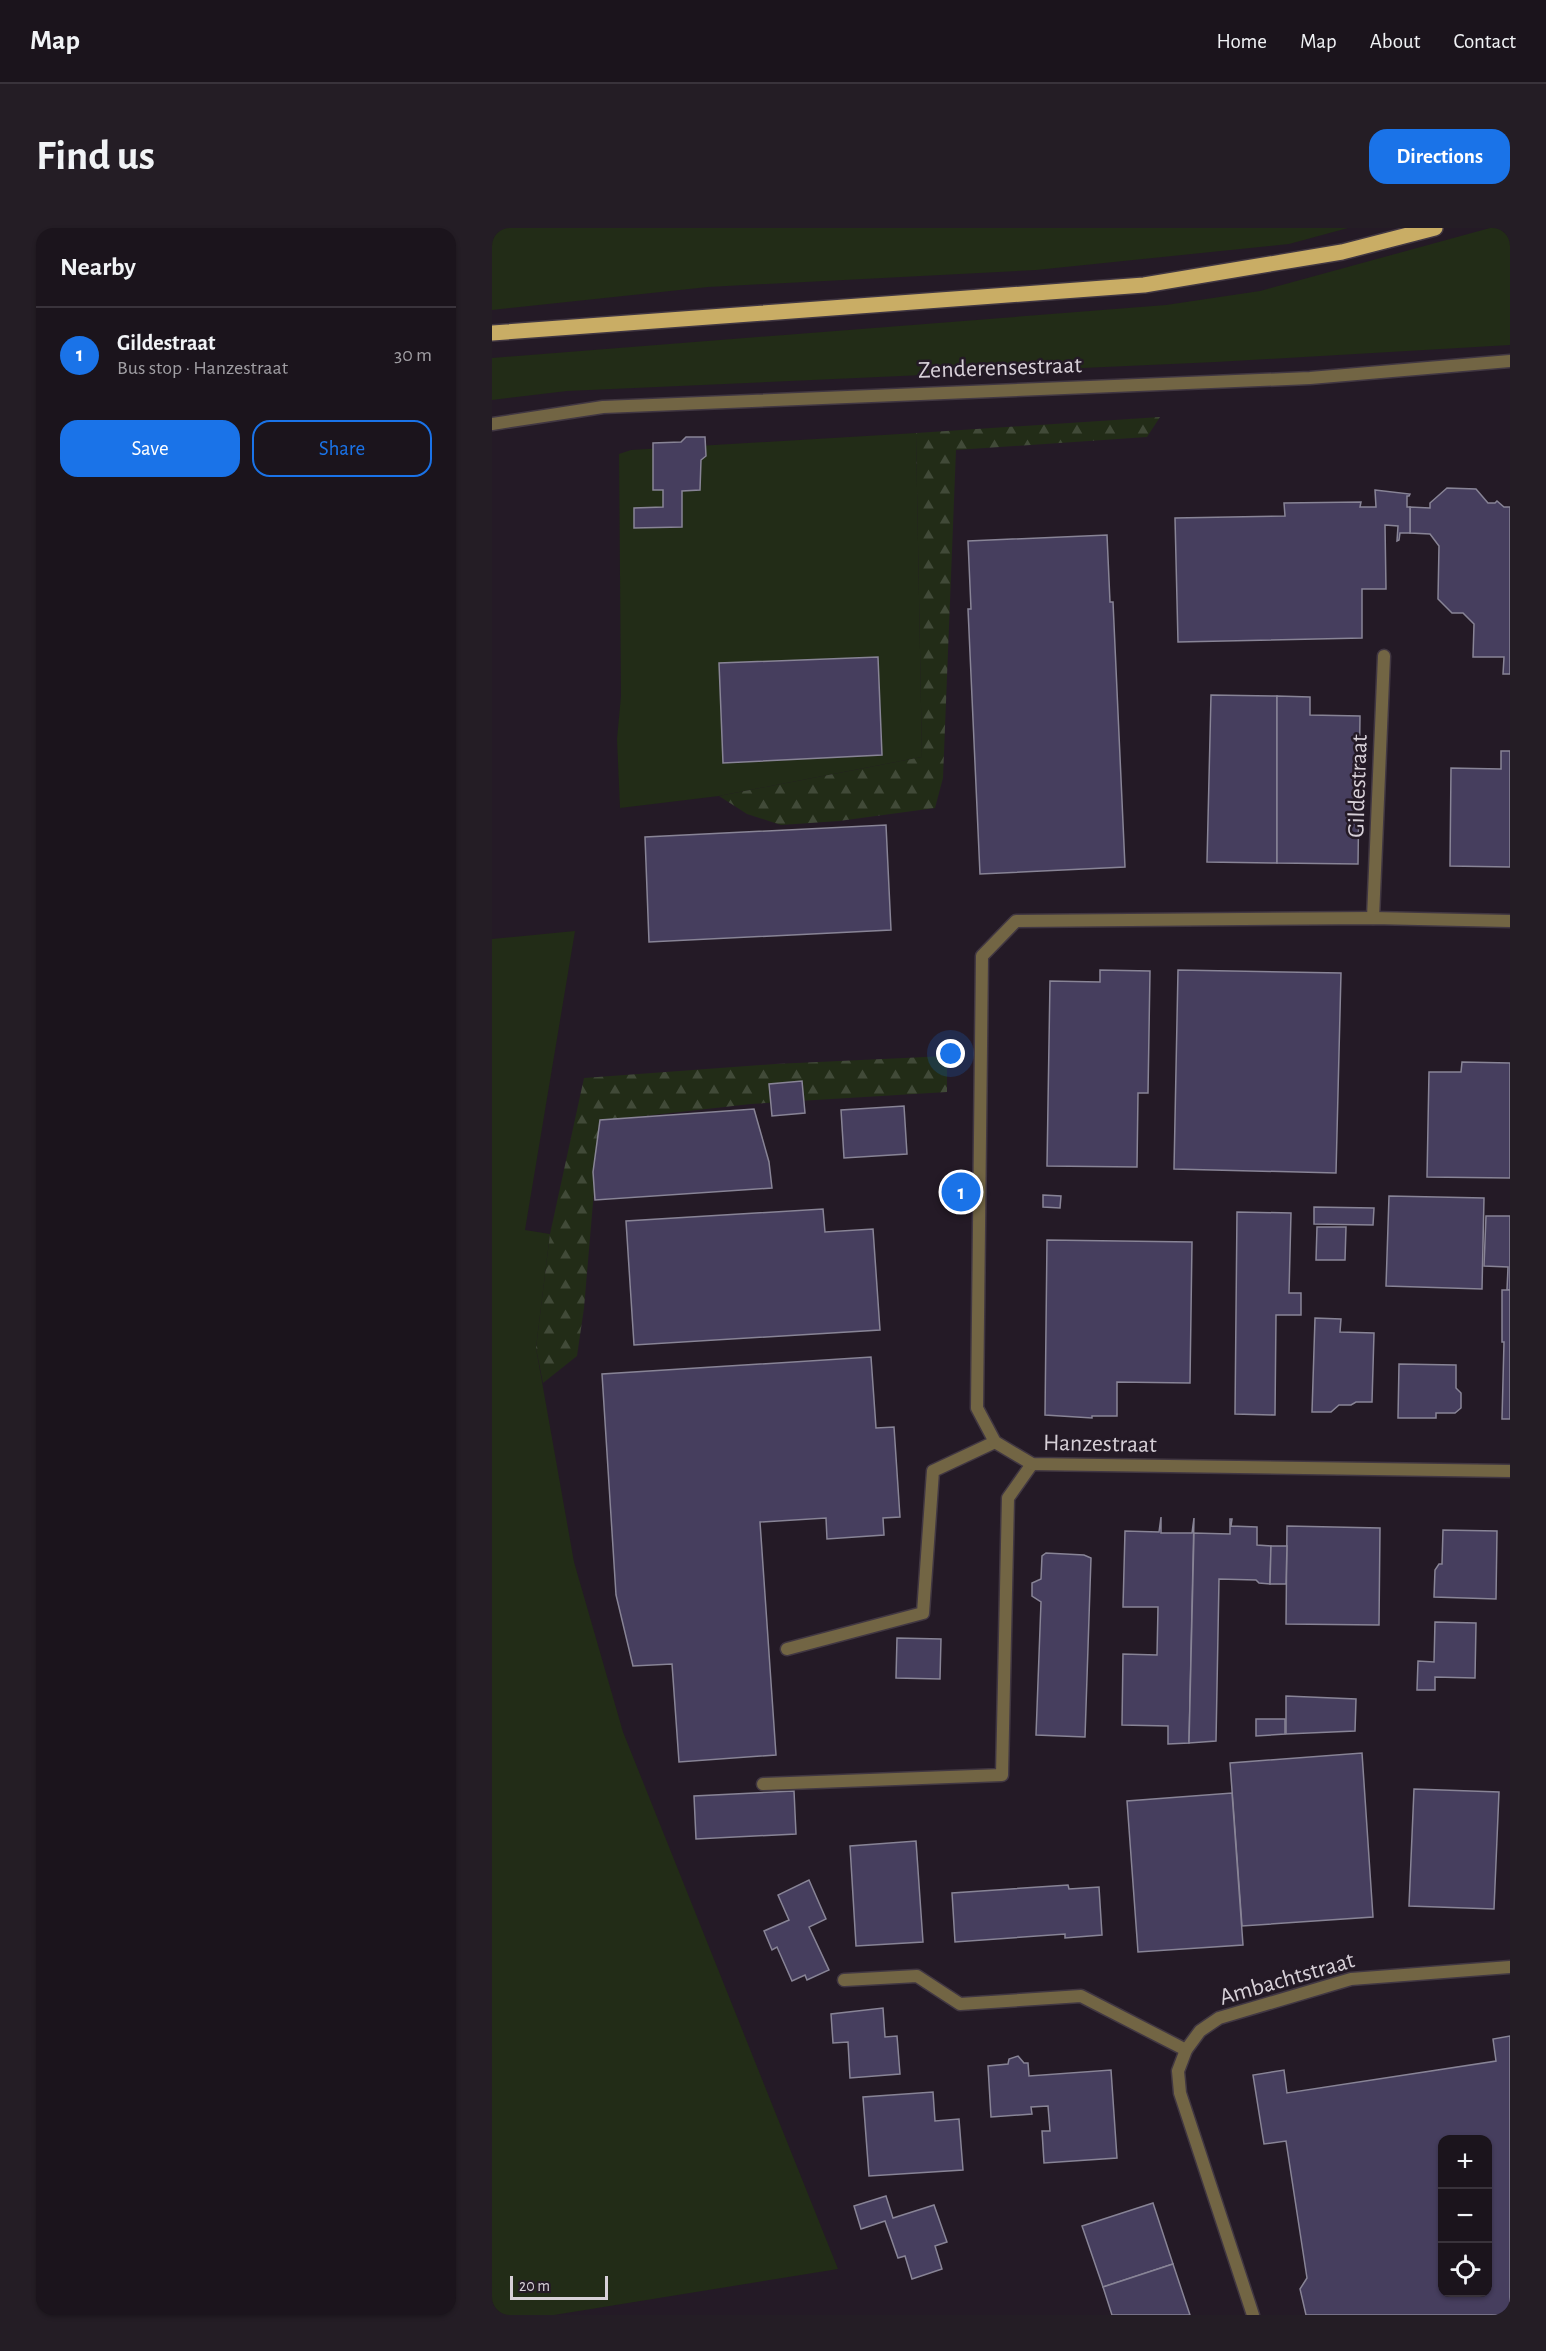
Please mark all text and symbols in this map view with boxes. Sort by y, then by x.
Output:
text: Map [30,27,80,55]
text: Home [1216,31,1267,52]
text: Map [1300,31,1337,52]
text: About [1370,31,1420,52]
text: Contact [1453,31,1516,52]
button: Directions [1369,129,1510,184]
text: Find us [36,135,155,177]
text: Nearby [60,254,136,280]
text: Gildestraat [117,332,216,354]
text: 1 [76,345,83,365]
text: 30 m [394,345,432,365]
street label: Zenderensestraat [918,353,1083,383]
text: Bus stop · Hanzestraat [117,358,288,378]
button: Save [60,420,240,477]
button: Share [252,420,432,477]
street label: Gildestraat [1344,734,1372,838]
your location [936,1039,965,1068]
pin: 1 [942,1170,980,1214]
street label: Hanzestraat [1043,1431,1157,1457]
street label: Ambachtstraat [1217,1948,1358,2010]
map controls [1438,2135,1492,2297]
button: + [1438,2135,1492,2189]
button: − [1438,2189,1492,2243]
button: locate [1438,2243,1492,2297]
scale bar [510,2273,608,2300]
text: 20 m [519,2278,550,2294]

